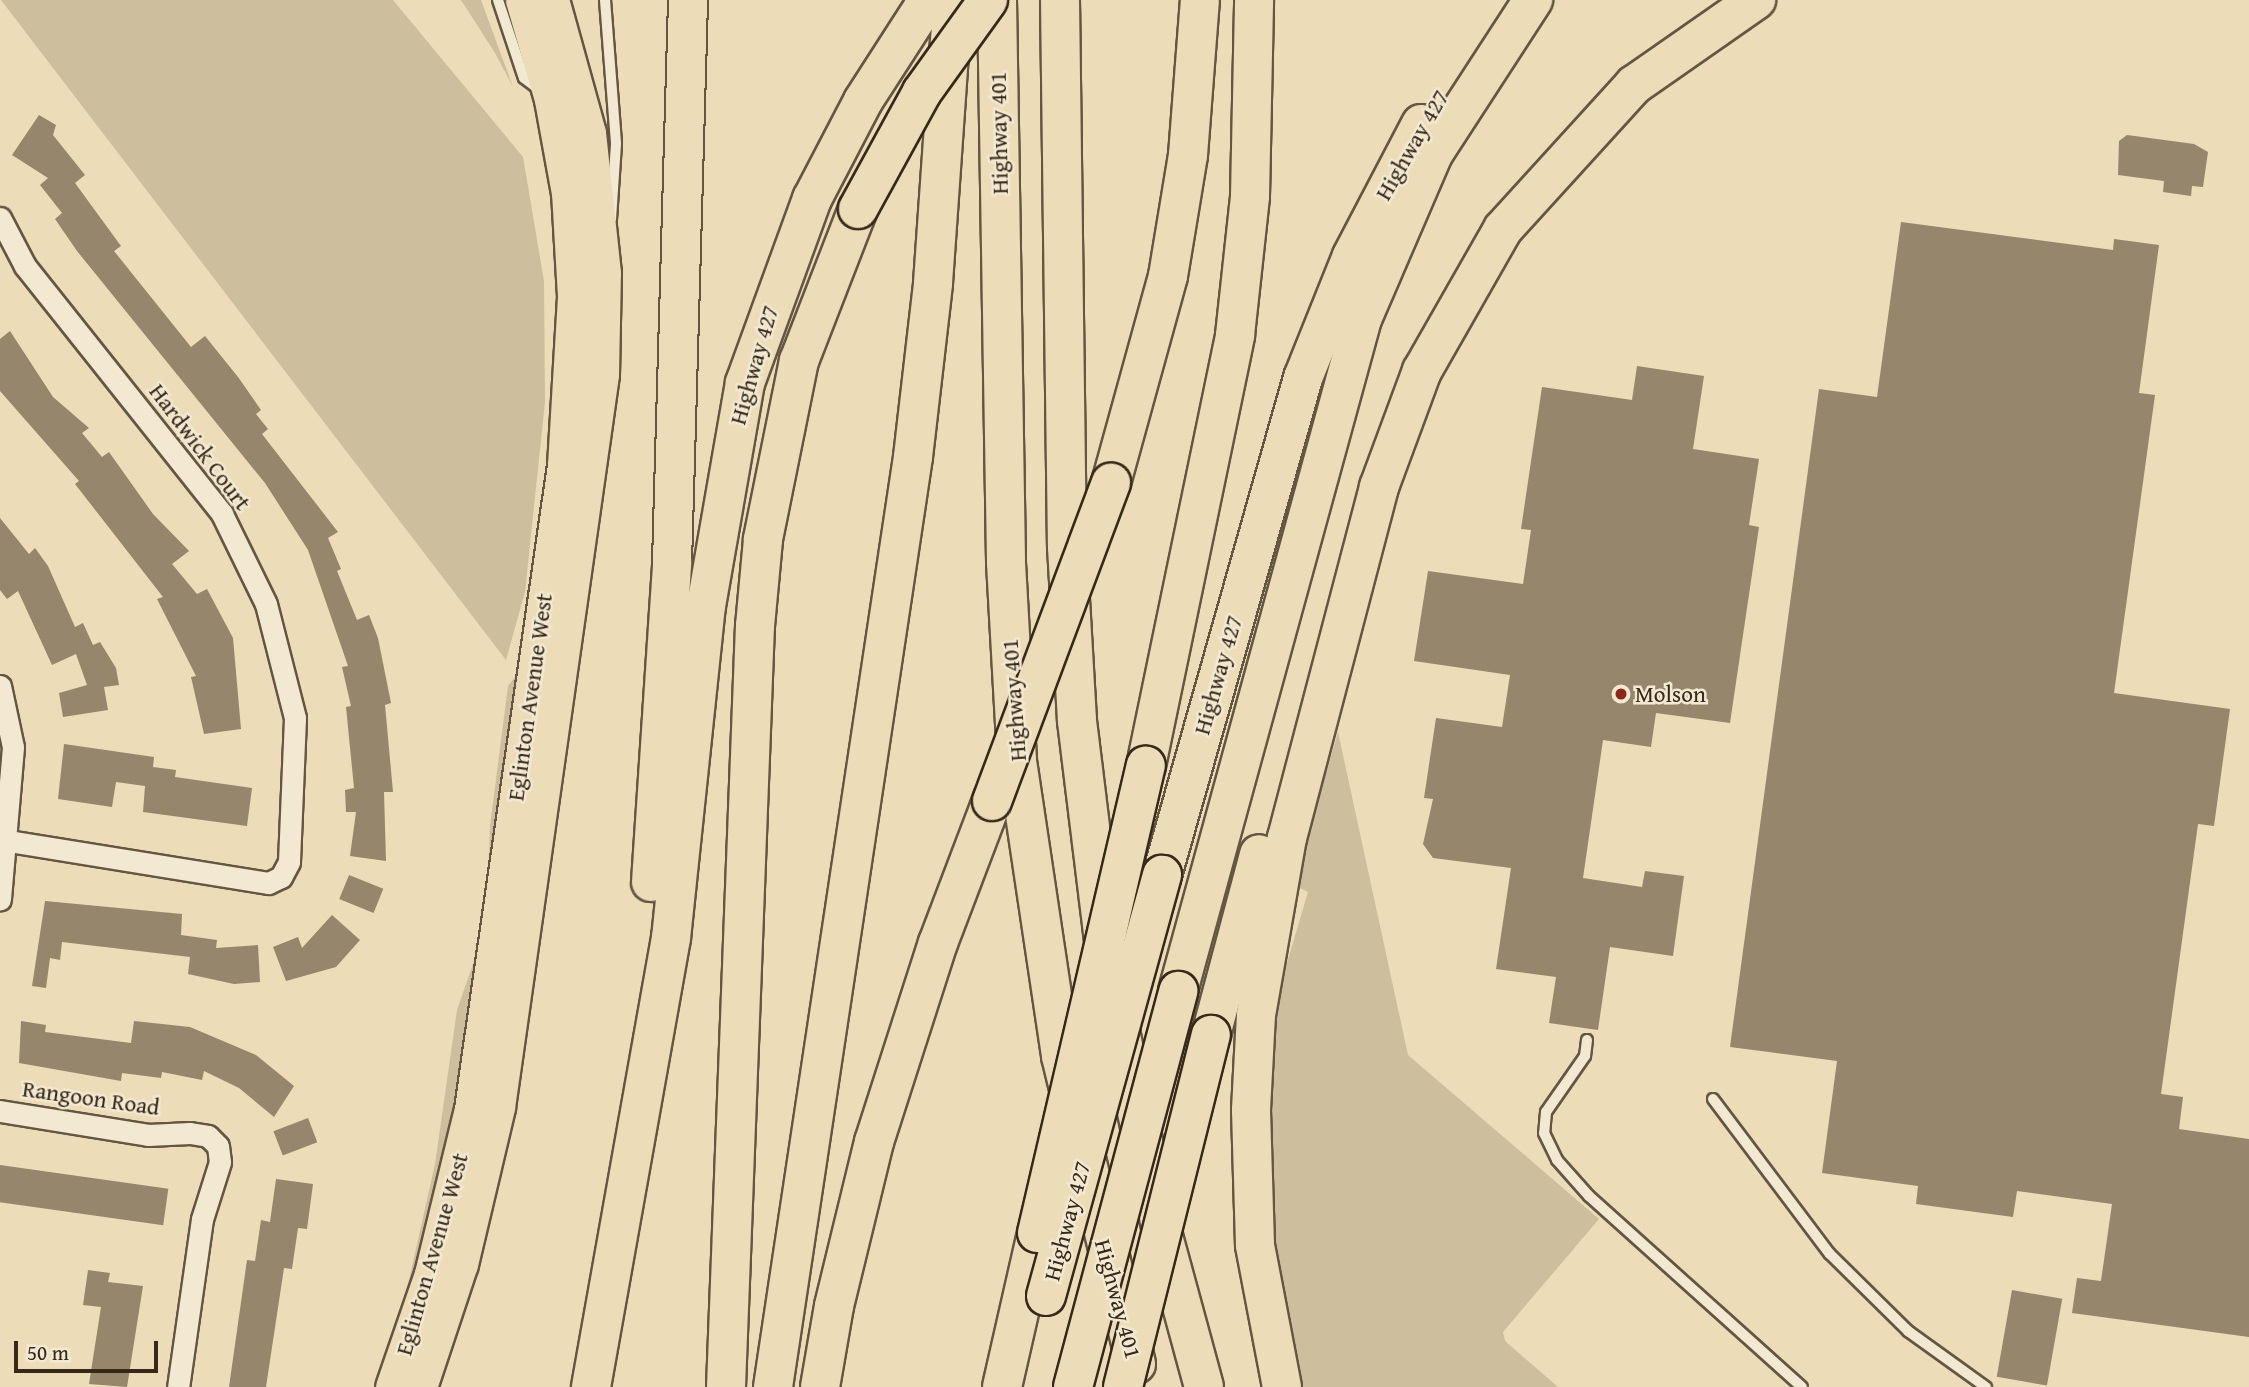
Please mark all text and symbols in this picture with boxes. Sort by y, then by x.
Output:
street label: Highway 401 [984,71,1014,195]
street label: Highway 427 [1369,85,1455,205]
street label: Highway 427 [724,302,784,428]
street label: Hardwick Court [143,378,257,516]
street label: Eglinton Avenue West [502,592,558,802]
street label: Highway 427 [1188,612,1248,738]
street label: Highway 401 [996,638,1032,762]
place label: Molson [1635,680,1706,708]
marker: Molson [1613,686,1629,702]
street label: Rangoon Road [21,1075,161,1121]
street label: Eglinton Avenue West [390,1150,474,1358]
street label: Highway 427 [1038,1158,1096,1284]
street label: Highway 401 [1089,1236,1147,1362]
scale bar [18,1328,161,1372]
text: 50 m [27,1337,69,1368]

